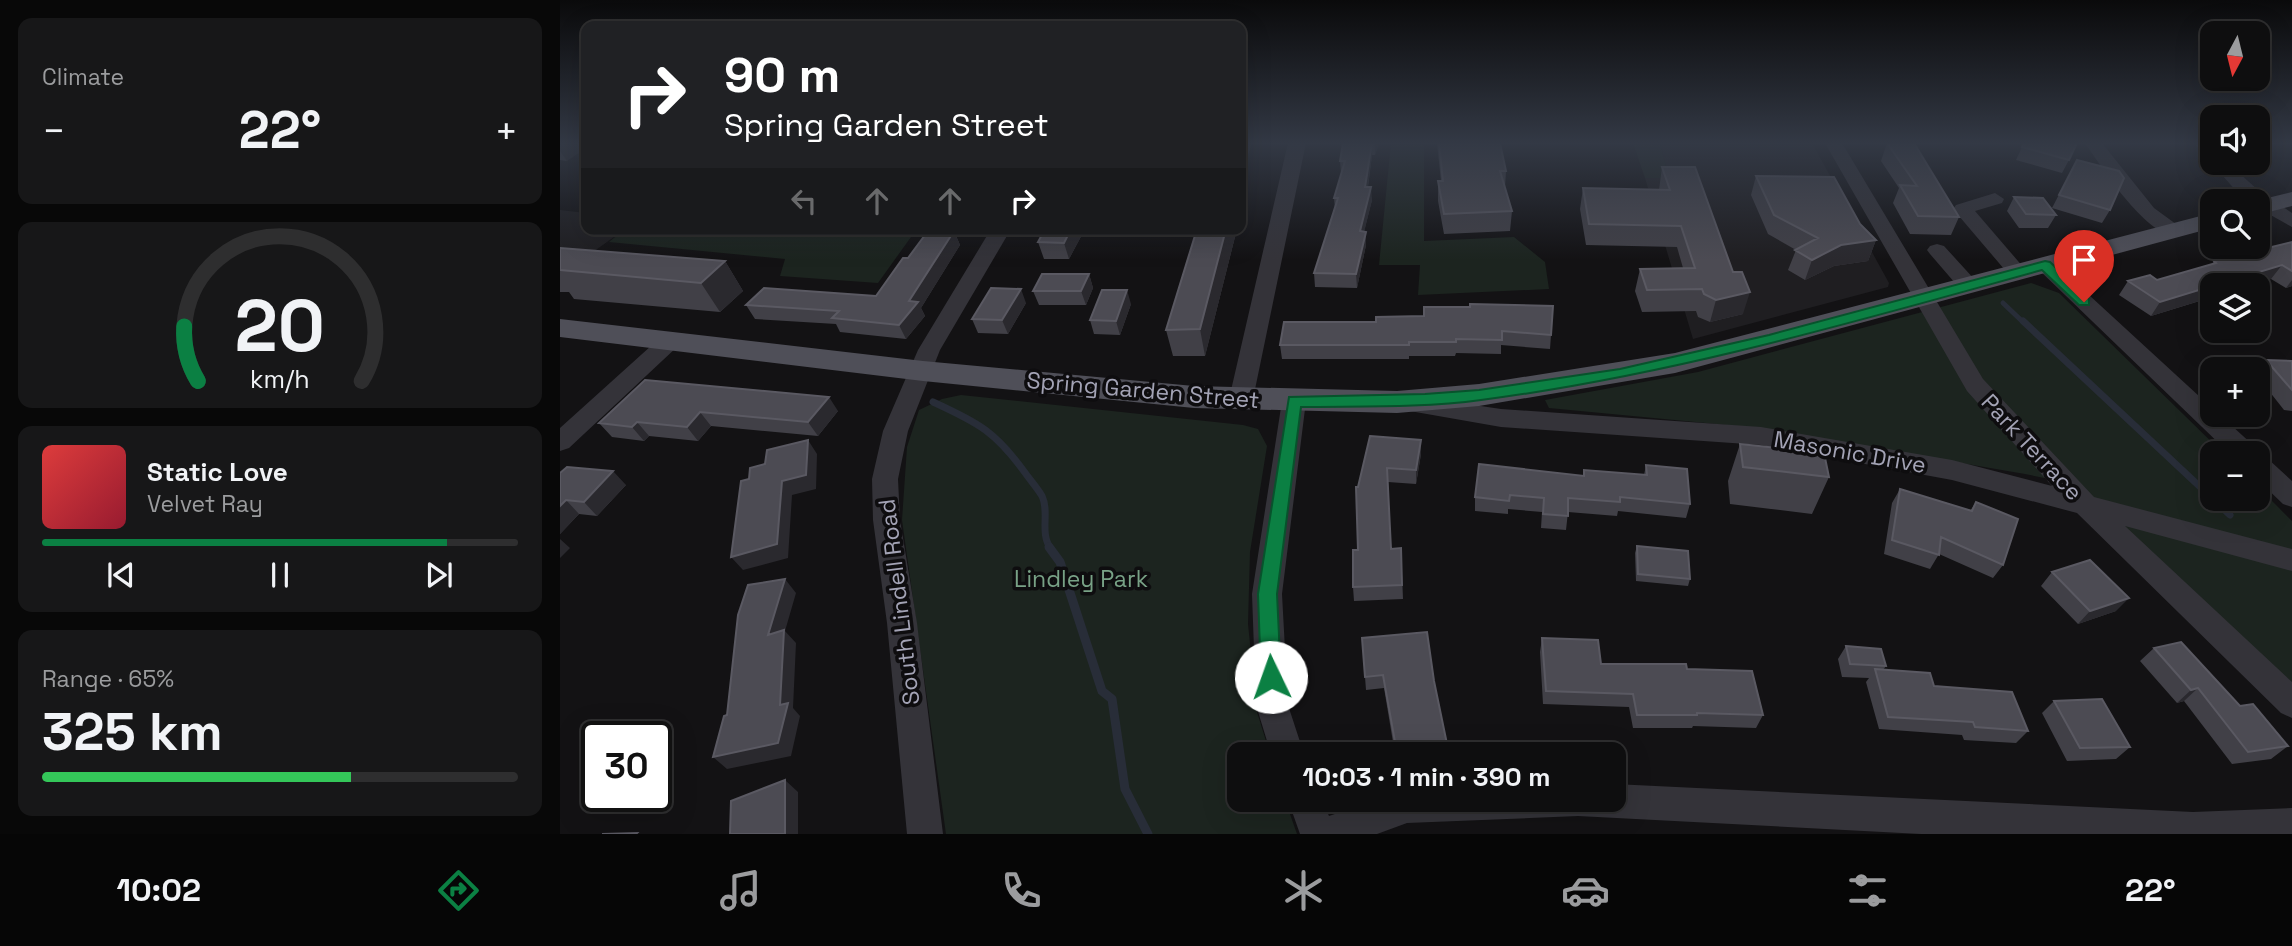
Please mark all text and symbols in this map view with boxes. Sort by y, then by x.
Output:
north arrow [2200,21,2270,91]
map controls [2200,21,2270,511]
text: 90 m [724,44,840,106]
icon: right [609,49,700,140]
text: Climate [42,62,124,92]
text: 22° [239,97,321,163]
text: Spring Garden Street [724,105,1049,145]
button: sound [2200,105,2270,175]
text: − [42,107,66,155]
text: + [494,107,518,155]
icon: left [785,182,823,220]
icon: ahead [858,182,896,220]
icon: ahead [931,182,969,220]
icon: right [1004,182,1042,220]
button: search [2200,189,2270,259]
pin [2054,230,2114,302]
icon: arrive [2065,241,2103,279]
button: layers [2200,273,2270,343]
text: 20 [235,279,325,372]
button: + [2200,357,2270,427]
text: km/h [250,363,310,395]
street label: Spring Garden Street [1025,365,1261,415]
street label: Park Terrace [1975,387,2089,507]
street label: Masonic Drive [1772,424,1928,480]
button: − [2200,441,2270,511]
text: Static Love [147,455,288,489]
text: Velvet Ray [147,489,263,519]
street label: South Lindell Road [871,497,927,707]
icon: previous [102,556,140,594]
icon: pause [261,556,299,594]
icon: next [420,556,458,594]
park label: Lindley Park [1014,564,1148,594]
position arrow [1234,640,1308,714]
text: Range · 65% [42,664,174,694]
text: 325 km [42,699,223,765]
speed limit sign: 30 [581,721,672,812]
text: 10:03 · 1 min · 390 m [1303,760,1550,794]
icon: directions [434,866,483,915]
icon: music [716,866,765,915]
icon: phone [997,866,1046,915]
icon: climate [1279,866,1328,915]
icon: car [1561,866,1610,915]
icon: filters [1843,866,1892,915]
text: 10:02 [116,870,201,910]
text: 22° [2125,870,2176,910]

